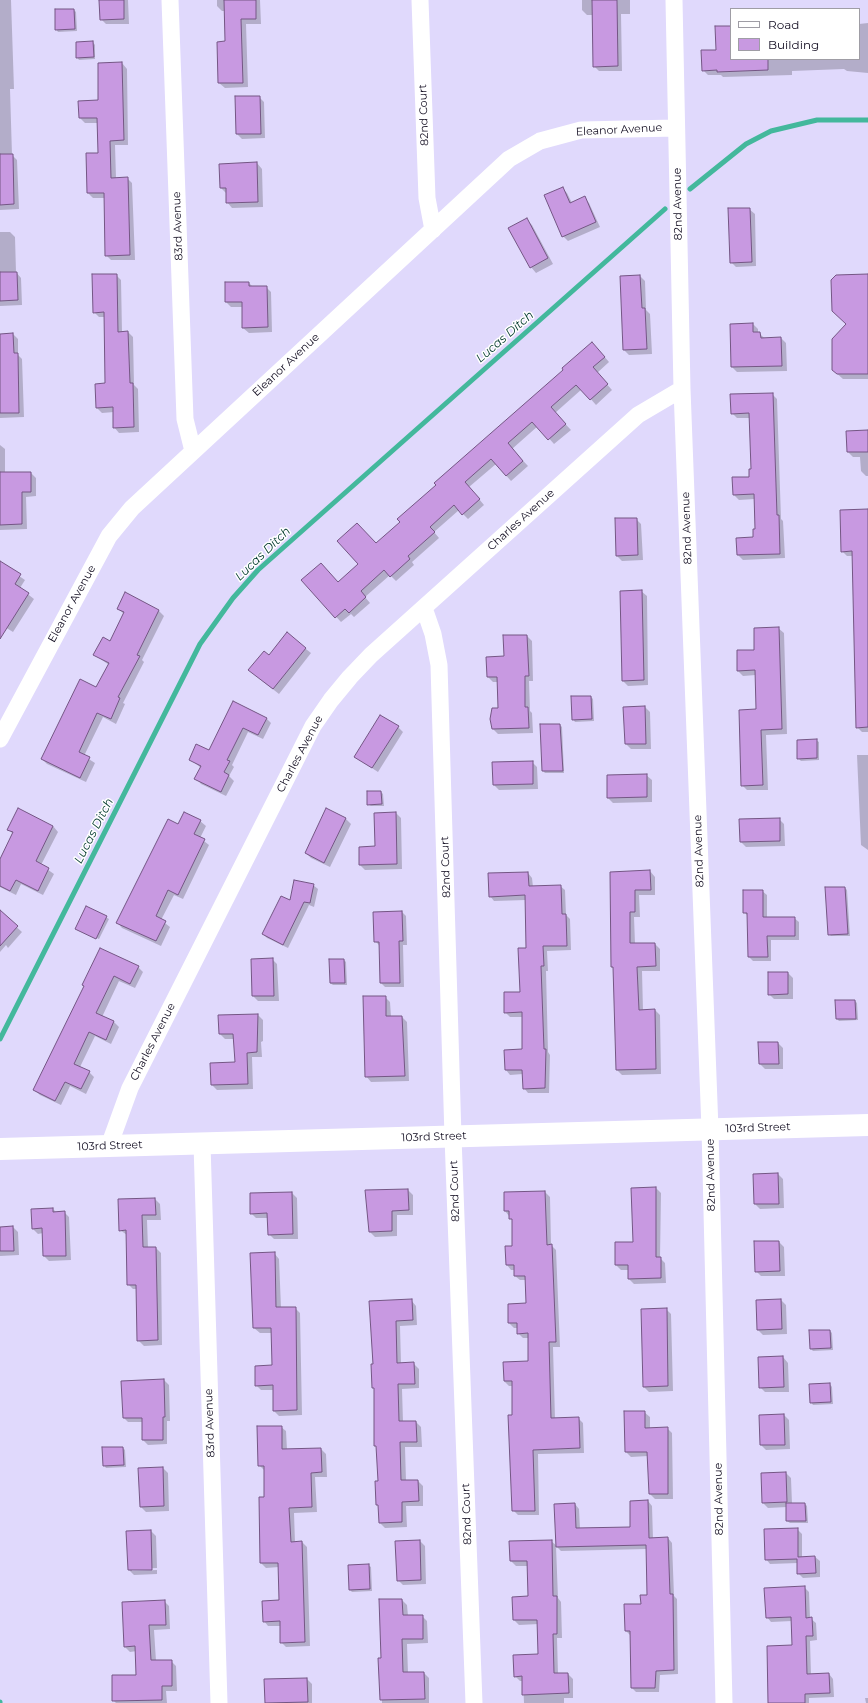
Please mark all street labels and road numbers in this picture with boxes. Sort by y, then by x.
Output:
street label: 82nd Court [416,84,432,146]
street label: Eleanor Avenue [576,121,662,139]
street label: 82nd Avenue [671,168,685,240]
street label: 83rd Avenue [170,191,186,261]
street label: Eleanor Avenue [250,331,322,399]
street label: Charles Avenue [485,487,557,553]
street label: 82nd Avenue [679,492,695,564]
street label: Eleanor Avenue [45,563,99,645]
street label: Charles Avenue [274,713,326,795]
street label: 82nd Avenue [691,815,707,887]
street label: 82nd Court [438,836,454,898]
street label: Charles Avenue [128,1001,178,1083]
street label: 103rd Street [725,1120,791,1136]
street label: 103rd Street [401,1129,467,1145]
street label: 103rd Street [77,1138,143,1154]
street label: 82nd Avenue [704,1139,718,1211]
street label: 82nd Court [447,1160,463,1222]
street label: 83rd Avenue [202,1388,218,1458]
street label: 82nd Avenue [712,1463,726,1535]
street label: 82nd Court [459,1483,475,1545]

